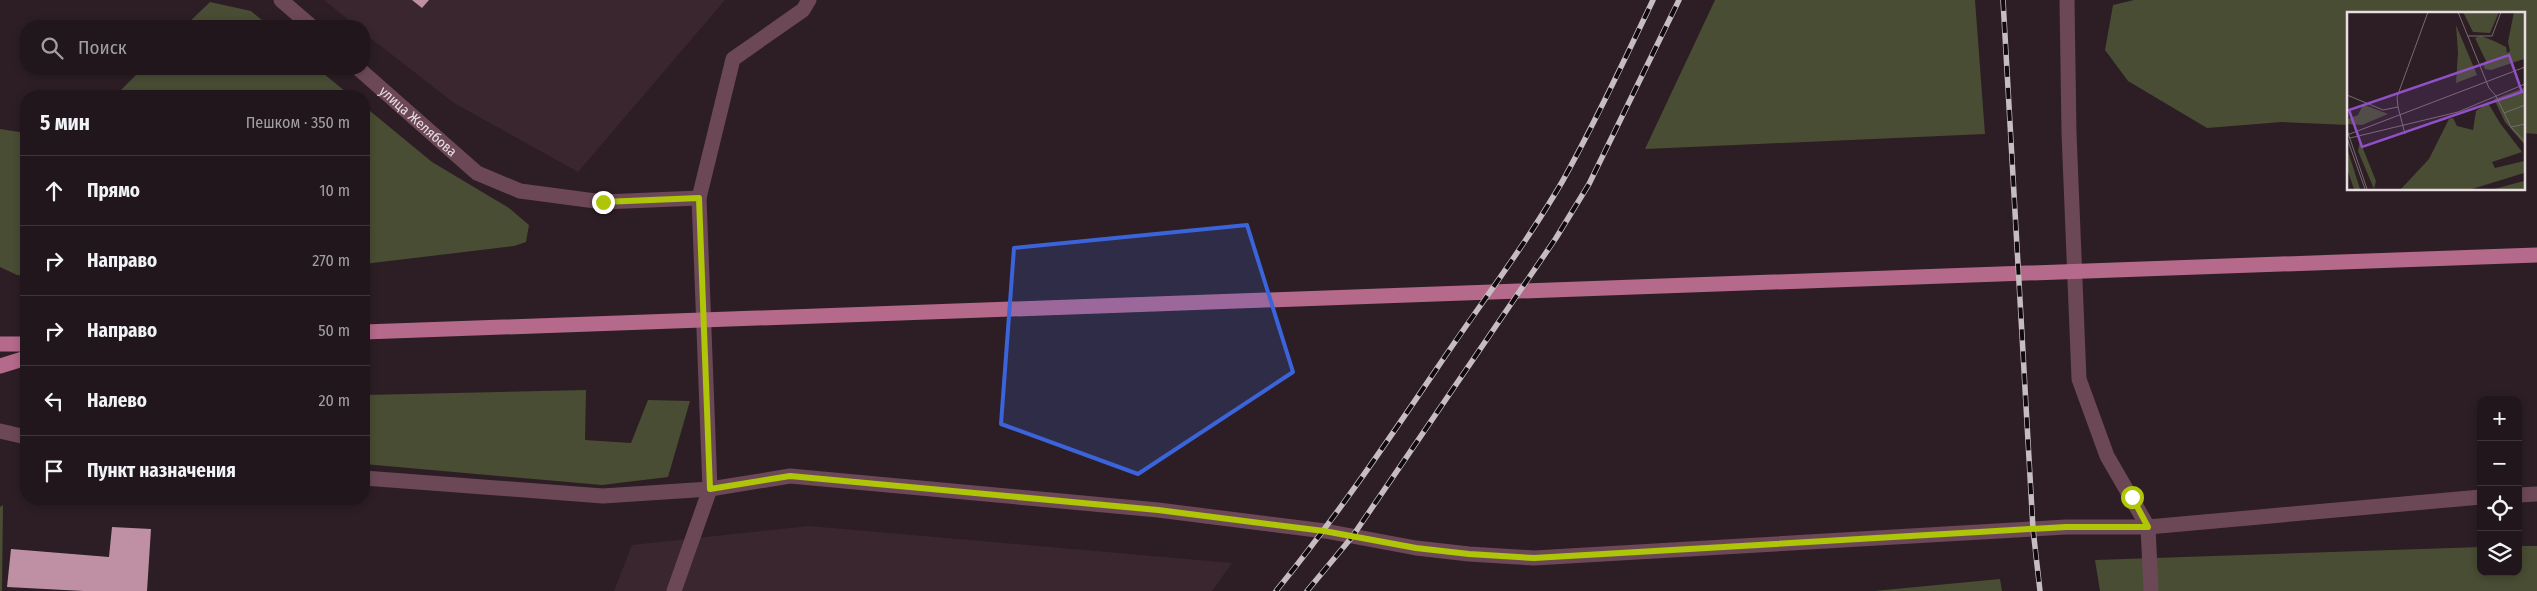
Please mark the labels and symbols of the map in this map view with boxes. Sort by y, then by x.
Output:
inset map [2347,12,2524,190]
street label: улица Желябова [376,82,461,160]
route end [592,191,615,214]
route start [2121,486,2144,509]

